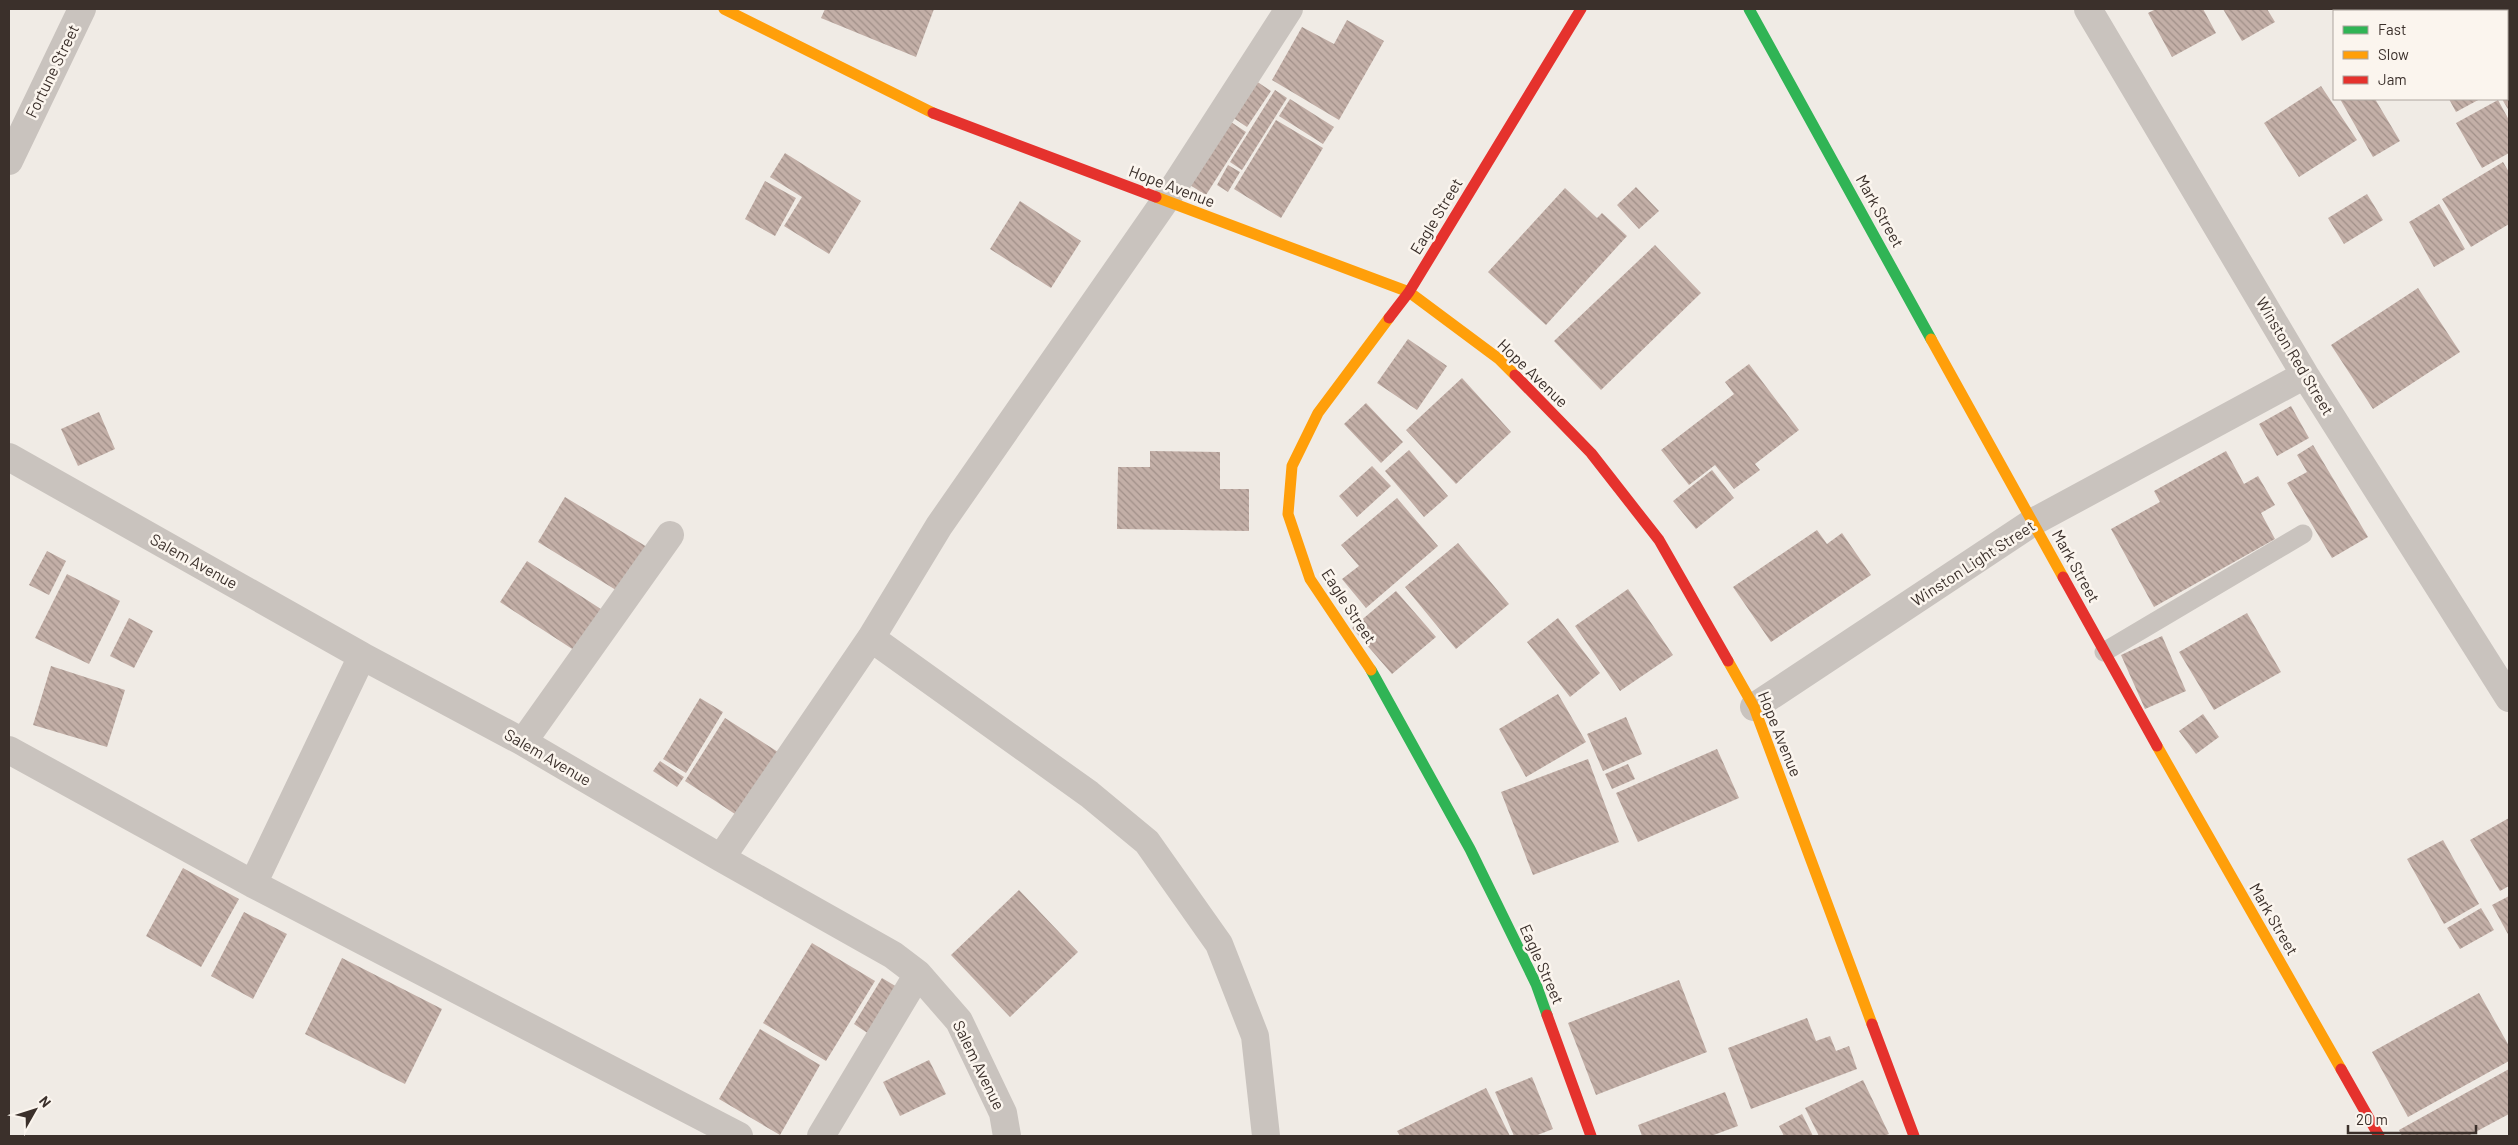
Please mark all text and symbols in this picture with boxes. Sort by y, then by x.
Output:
legend [2333,10,2508,100]
text: Fast [2378,20,2406,38]
street label: Fortune Street [21,21,82,121]
text: Slow [2378,45,2409,63]
text: Jam [2378,70,2407,88]
street label: Hope Avenue [1127,160,1218,211]
street label: Mark Street [1853,171,1908,250]
street label: Eagle Street [1405,174,1466,257]
street label: Winston Red Street [2253,293,2338,418]
street label: Hope Avenue [1494,334,1572,411]
street label: Winston Light Street [1907,516,2038,610]
street label: Mark Street [2049,526,2104,605]
street label: Salem Avenue [147,529,241,592]
street label: Eagle Street [1318,565,1381,647]
street label: Hope Avenue [1755,688,1806,779]
street label: Salem Avenue [502,724,595,789]
street label: Mark Street [2246,879,2303,958]
street label: Eagle Street [1516,921,1569,1007]
street label: Salem Avenue [950,1017,1009,1113]
north arrow [10,1085,60,1135]
text: N [36,1093,55,1110]
scale bar [2348,1102,2476,1134]
text: 20 m [2356,1110,2388,1128]

